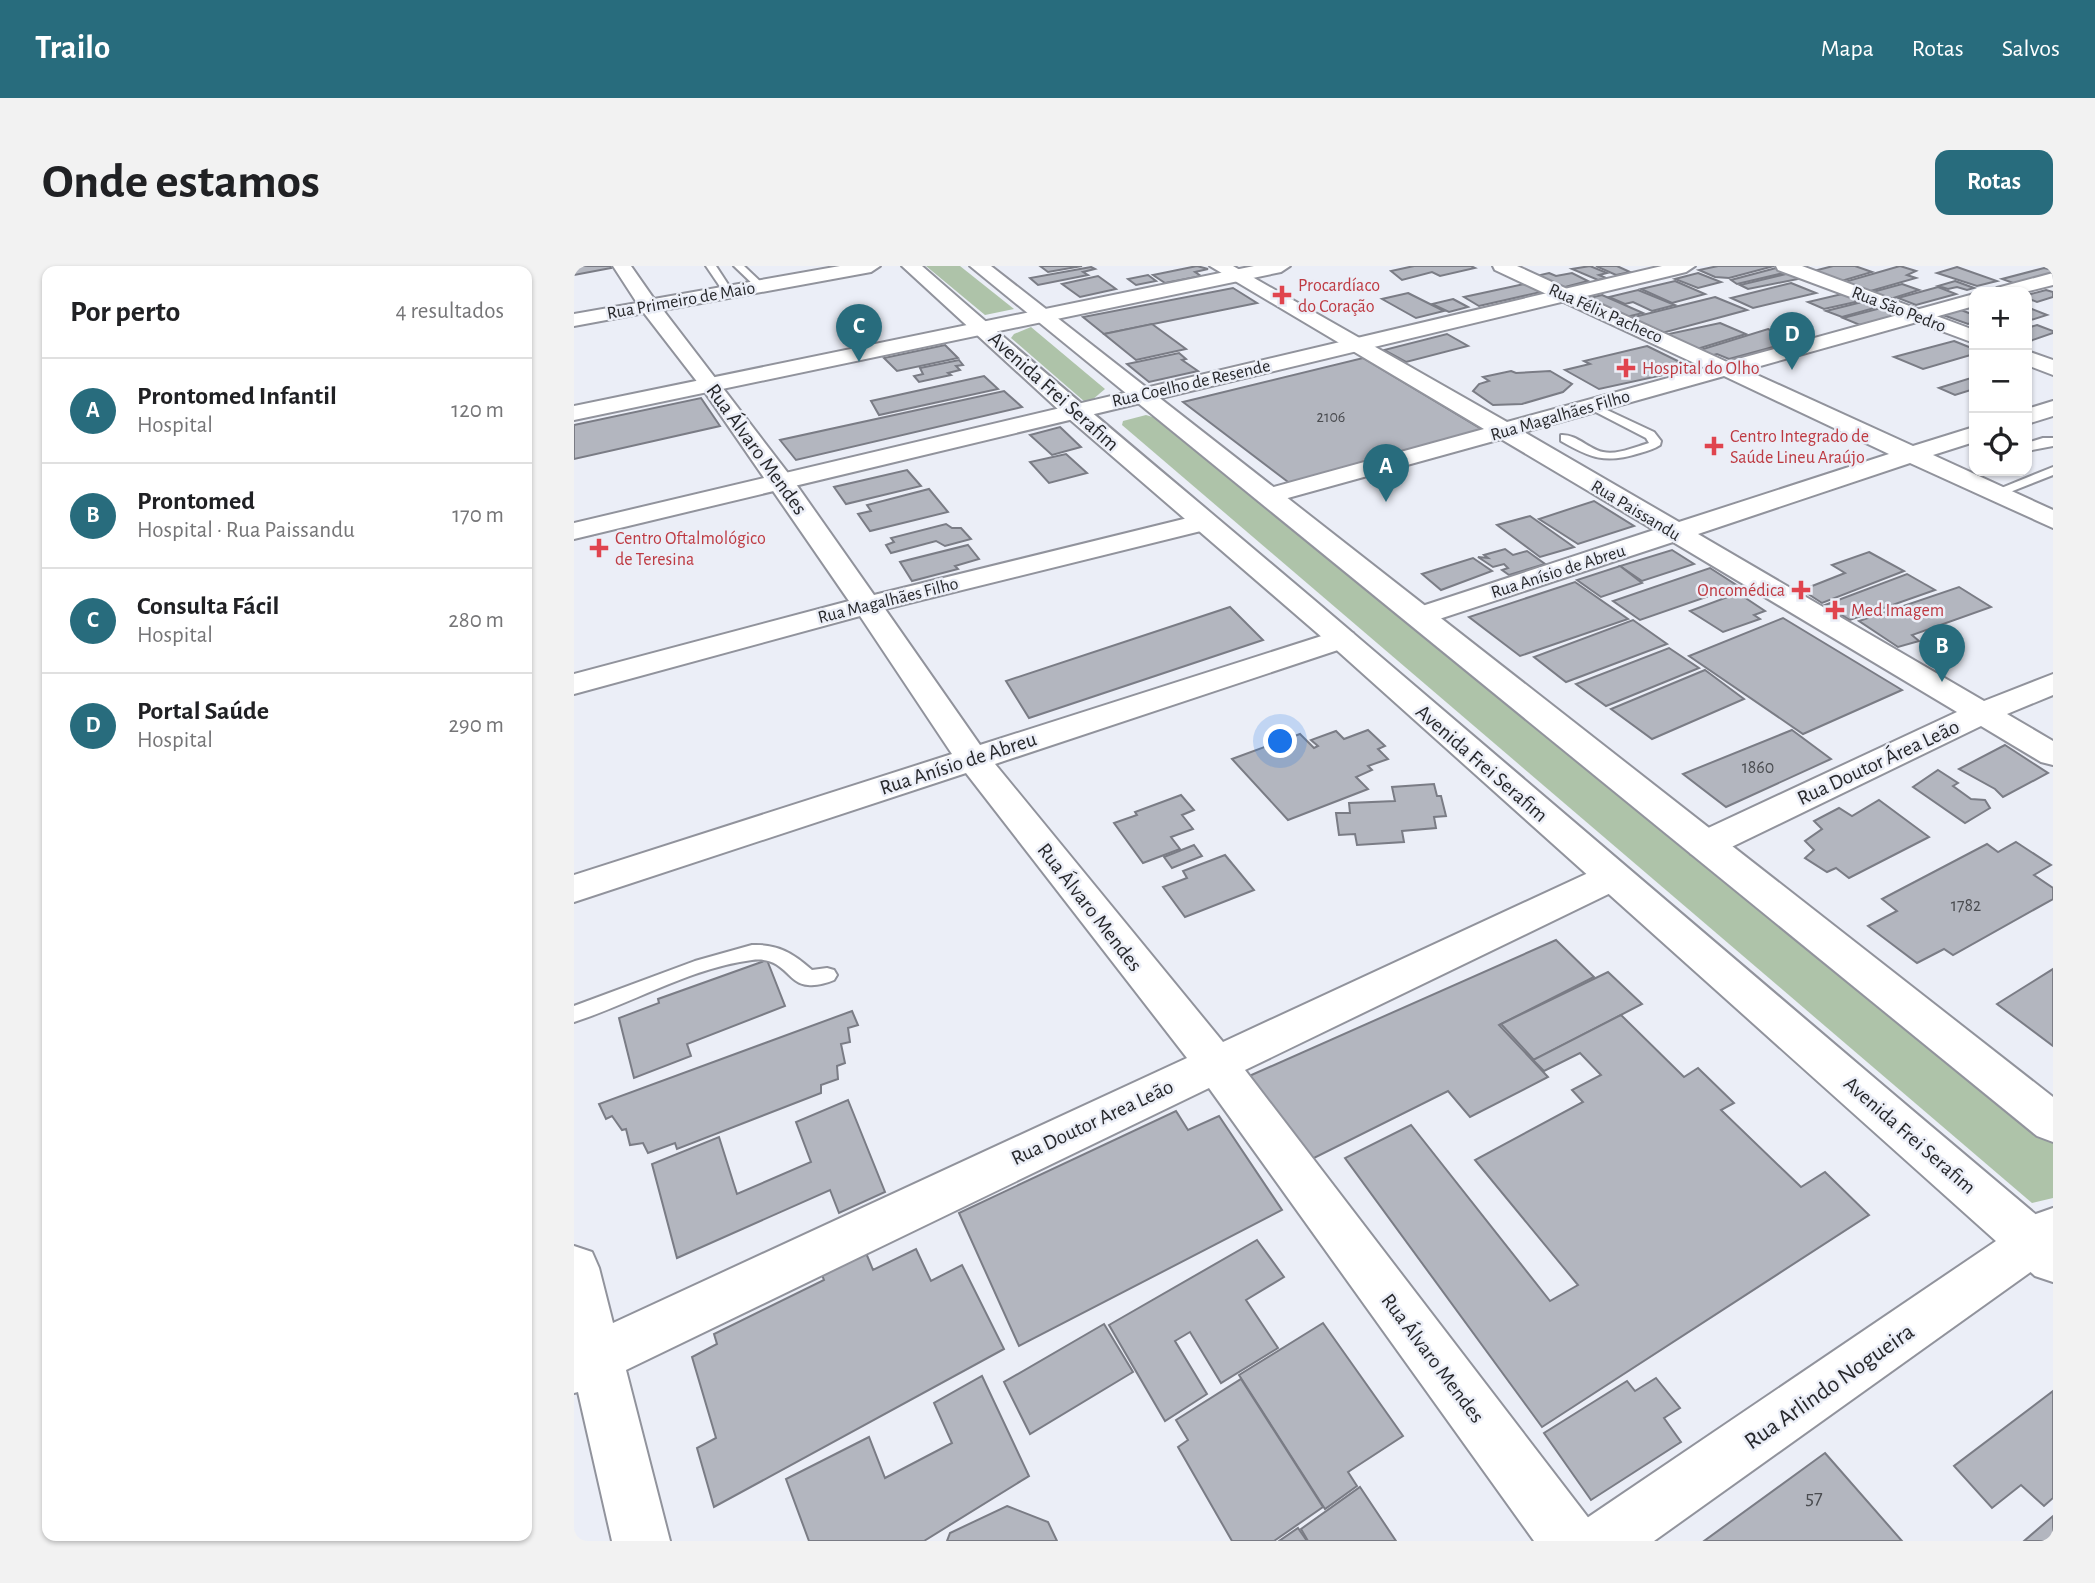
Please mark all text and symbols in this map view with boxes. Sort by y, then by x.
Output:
text: Trailo [35,32,110,65]
text: Mapa [1821,37,1874,61]
text: Rotas [1912,37,1964,61]
text: Salvos [2002,37,2060,61]
button: Rotas [1935,150,2053,215]
text: Onde estamos [42,158,320,207]
place label: Procardíaco do Coração [1298,277,1380,316]
street label: Rua Primeiro de Maio [606,279,757,323]
street label: Rua Félix Pacheco [1546,281,1665,347]
street label: Rua São Pedro [1849,284,1948,336]
marker: Procardíaco do Coração [1272,285,1292,305]
map controls [1969,287,2032,476]
button: + [1969,287,2032,350]
text: Por perto [70,297,180,327]
text: 4 resultados [396,300,504,323]
pin: C [836,304,882,362]
pin: D [1769,312,1815,370]
street label: Avenida Frei Serafim [985,328,1123,455]
button: − [1969,350,2032,413]
street label: Rua Coelho de Resende [1110,357,1272,411]
marker: Hospital do Olho [1616,358,1636,378]
place label: Hospital do Olho [1642,360,1760,378]
street label: Rua Álvaro Mendes [702,379,813,519]
text: Prontomed Infantil [137,383,337,409]
street label: Rua Magalhães Filho [1489,387,1632,444]
text: A [86,399,100,422]
text: 120 m [451,399,504,422]
house number: 2106 [1317,409,1345,425]
button: locate [1969,413,2032,476]
text: Hospital [137,414,213,437]
place label: Centro Integrado de Saúde Lineu Araújo [1730,428,1869,467]
marker: Centro Integrado de Saúde Lineu Araújo [1704,436,1724,456]
pin: A [1363,444,1409,502]
street label: Rua Paissandu [1588,477,1683,545]
text: Prontomed [137,488,255,514]
text: B [86,504,100,527]
text: 170 m [452,504,504,527]
text: Hospital · Rua Paissandu [137,519,355,542]
place label: Centro Oftalmológico de Teresina [615,530,766,569]
marker: Centro Oftalmológico de Teresina [589,538,609,558]
street label: Rua Anísio de Abreu [1489,542,1628,602]
street label: Rua Magalhães Filho [816,575,960,627]
marker: Oncomédica [1791,580,1811,600]
place label: Oncomédica [1697,582,1785,600]
text: Consulta Fácil [137,593,279,619]
marker: Med Imagem [1825,600,1845,620]
place label: Med Imagem [1851,602,1944,620]
text: C [87,609,99,632]
text: 280 m [448,609,504,632]
text: Hospital [137,624,213,647]
pin: B [1919,624,1965,682]
text: Portal Saúde [137,698,269,724]
street label: Avenida Frei Serafim [1412,701,1552,826]
text: D [85,714,101,737]
text: 290 m [448,714,504,737]
street label: Rua Doutor Área Leão [1793,714,1962,809]
your location [1263,724,1297,758]
street label: Rua Anísio de Abreu [877,728,1039,799]
text: Hospital [137,729,213,752]
house number: 1860 [1742,759,1774,777]
street label: Rua Álvaro Mendes [1033,838,1147,975]
house number: 1782 [1951,897,1981,915]
street label: Avenida Frei Serafim [1840,1073,1980,1198]
street label: Rua Doutor Area Leão [1008,1076,1176,1169]
street label: Rua Álvaro Mendes [1377,1288,1490,1427]
street label: Rua Arlindo Nogueira [1740,1319,1919,1454]
house number: 57 [1805,1487,1823,1508]

